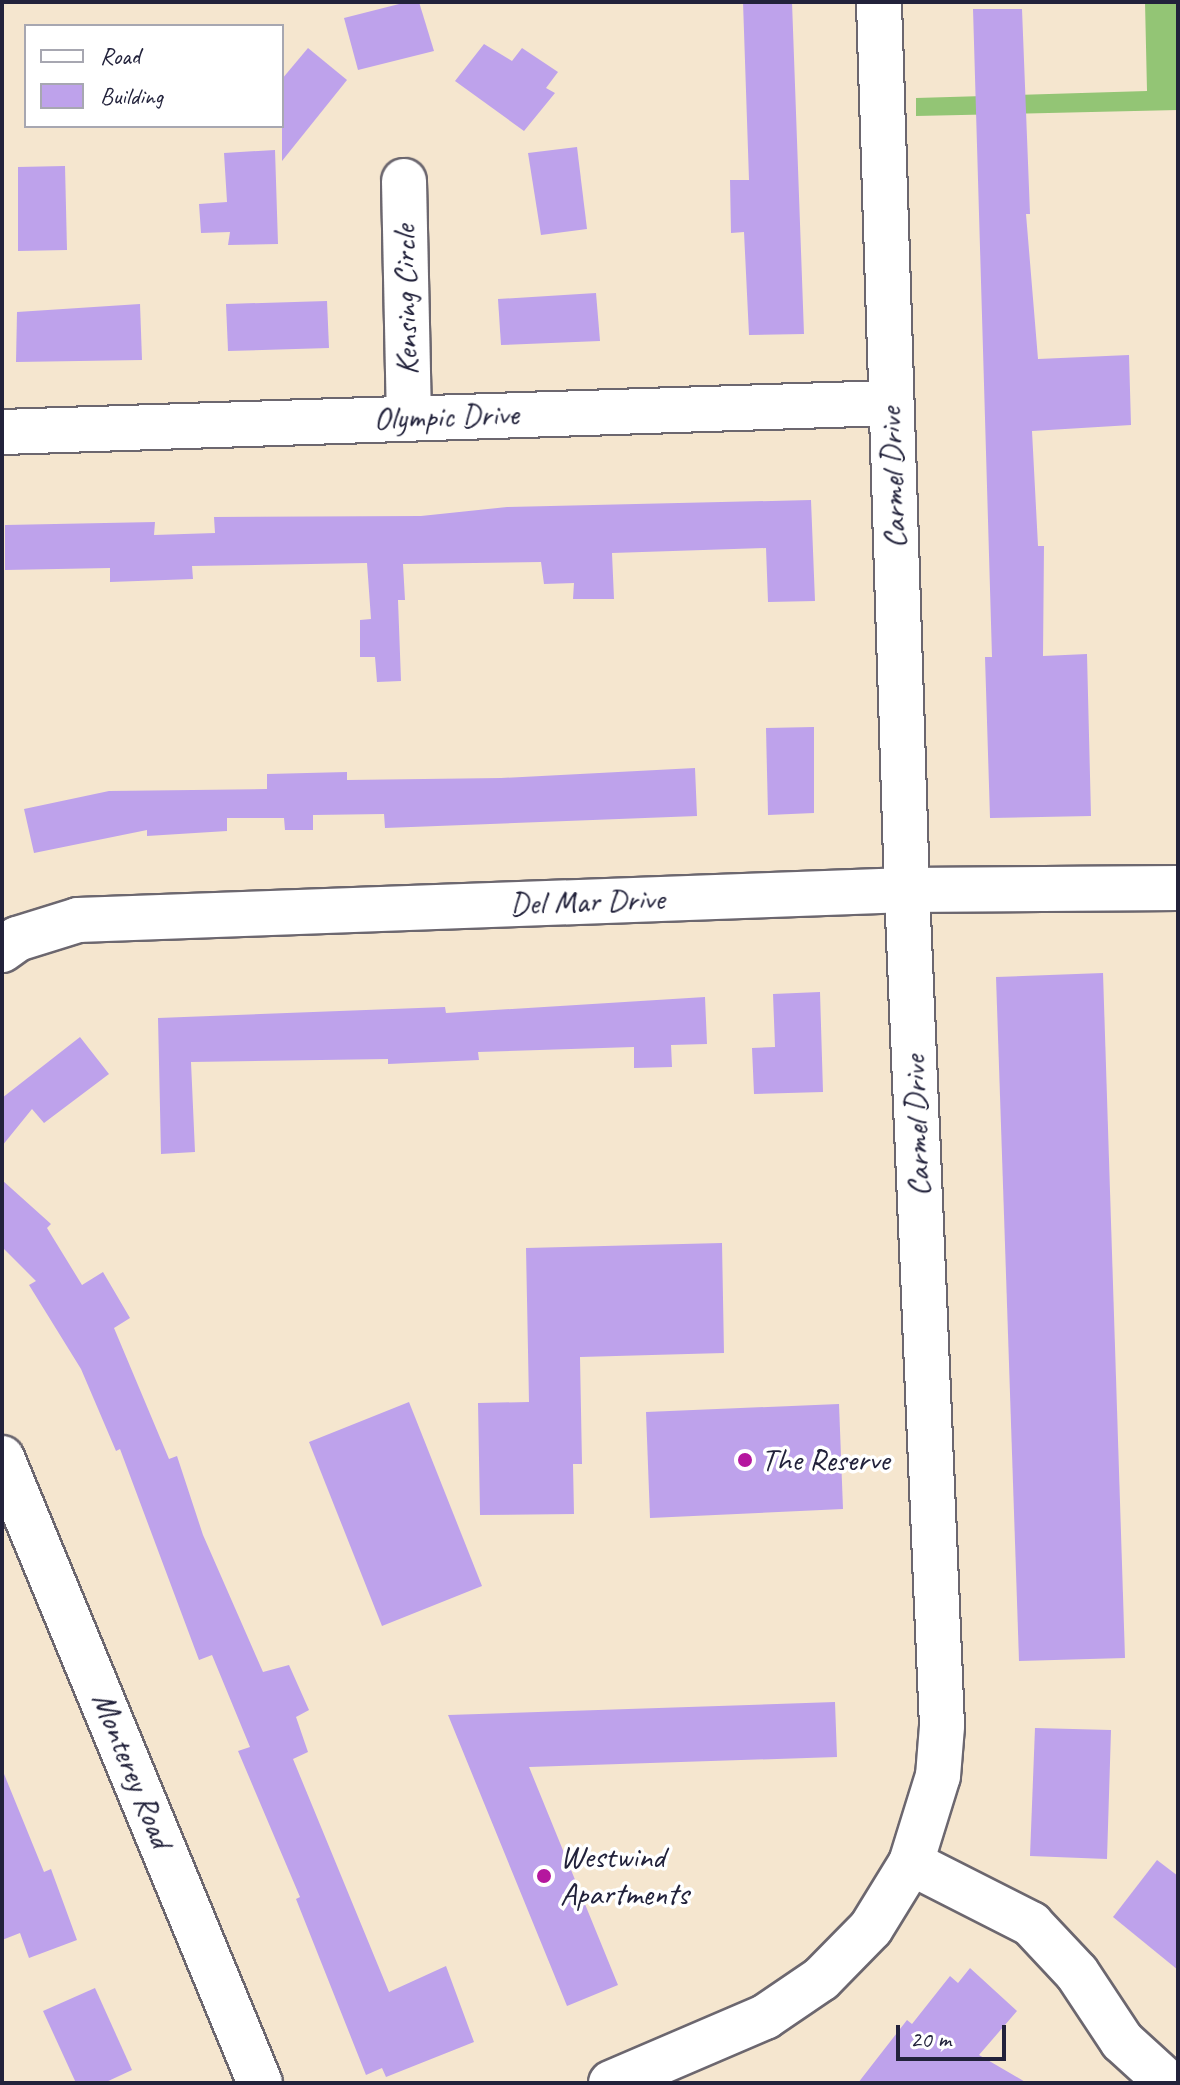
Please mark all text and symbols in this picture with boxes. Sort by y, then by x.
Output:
legend [24,24,284,128]
text: Road [100,41,140,71]
text: Building [100,81,163,111]
street label: Kensing Circle [385,225,427,375]
street label: Olympic Drive [373,395,519,439]
street label: Carmel Drive [871,407,915,549]
street label: Del Mar Drive [508,880,666,924]
street label: Carmel Drive [895,1055,939,1197]
place label: The Reserve [761,1441,890,1479]
marker: The Reserve [736,1451,754,1469]
street label: Monterey Road [84,1687,180,1853]
place label: Westwind Apartments [560,1839,688,1914]
marker: Westwind Apartments [535,1867,553,1885]
scale bar [900,2009,1010,2059]
text: 20 m [910,2024,951,2054]

